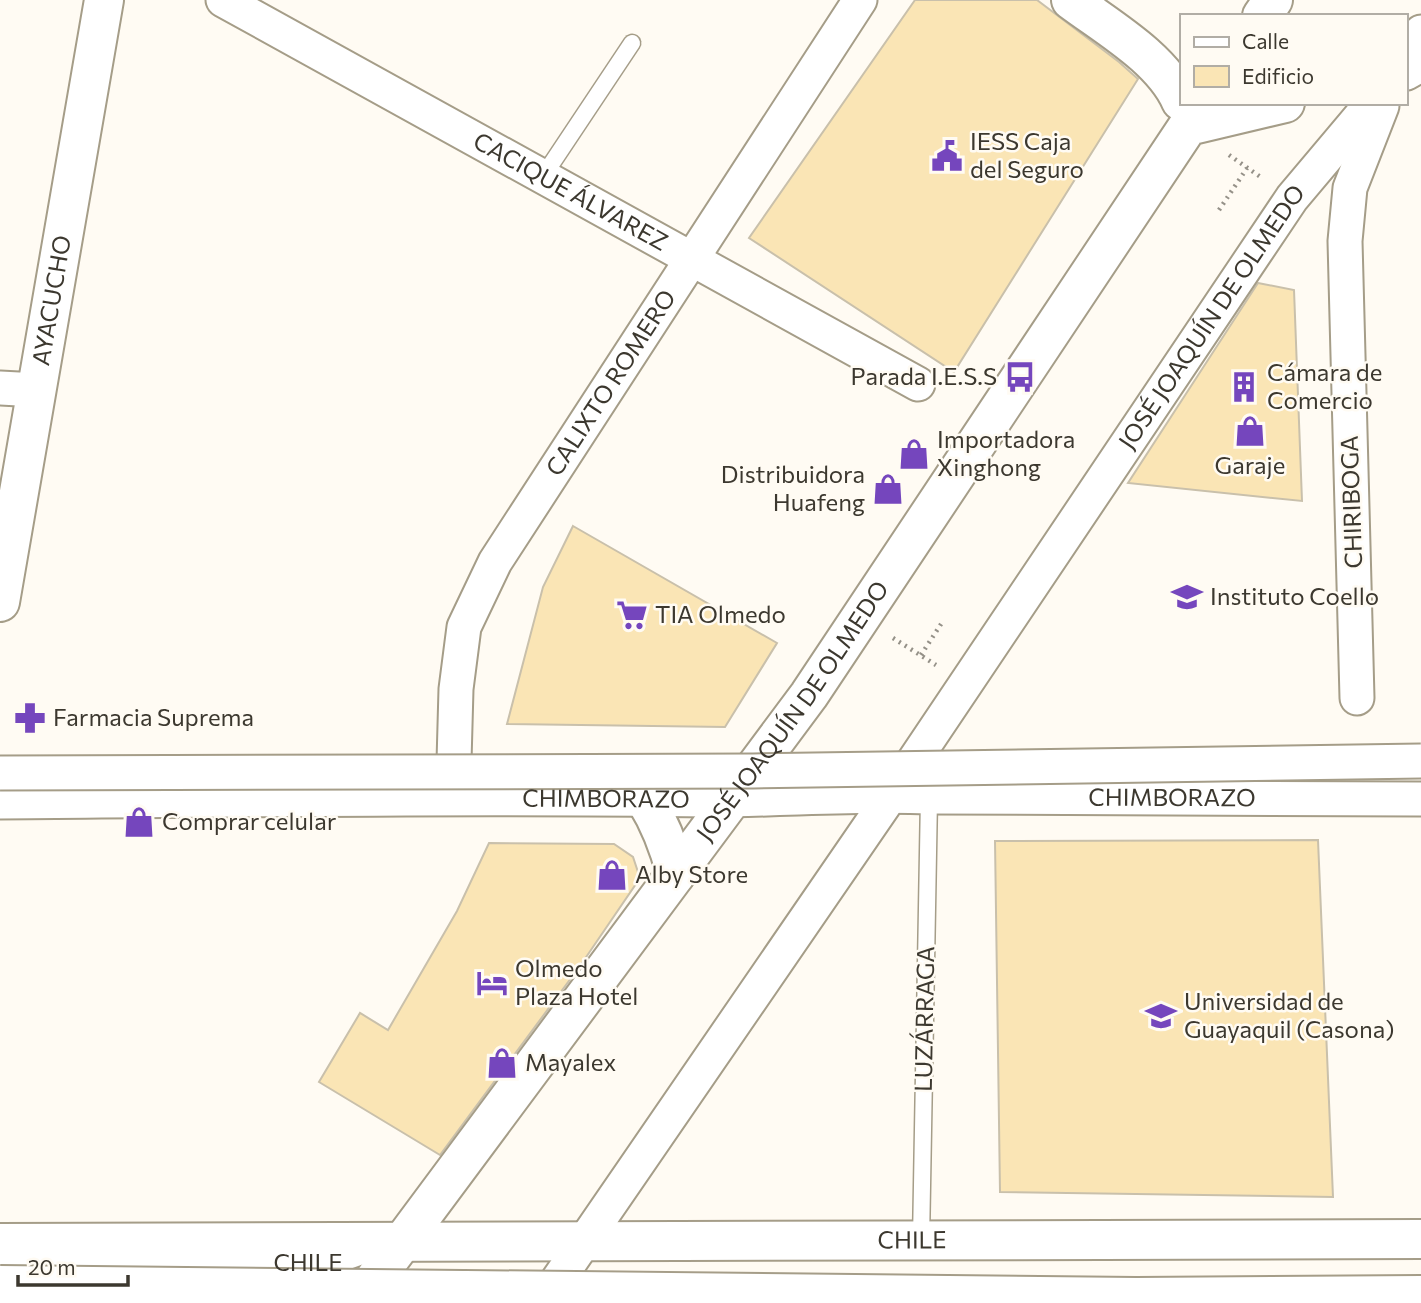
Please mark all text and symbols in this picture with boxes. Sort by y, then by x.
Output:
legend [1180,14,1407,105]
text: Calle [1242,28,1289,53]
text: Edificio [1242,63,1314,88]
street label: CACIQUE ÁLVAREZ [469,125,673,256]
place label: IESS Caja del Seguro [970,126,1084,183]
public building icon: IESS Caja del Seguro [930,139,964,173]
street label: JOSÉ JOAQUÍN DE OLMEDO [1112,178,1310,454]
street label: AYACUCHO [25,233,76,368]
street label: CALIXTO ROMERO [539,284,681,481]
place label: Cámara de Comercio [1267,357,1382,414]
bus stop icon: Parada I.E.S.S [1003,360,1037,394]
place label: Parada I.E.S.S [850,361,997,390]
building icon: Cámara de Comercio [1227,370,1261,404]
shop icon: Garaje [1233,414,1267,448]
place label: Importadora Xinghong [937,424,1075,481]
street label: CHIRIBOGA [1334,435,1367,569]
shop icon: Importadora Xinghong [897,437,931,471]
place label: Garaje [1215,450,1285,479]
place label: Distribuidora Huafeng [721,459,865,516]
shop icon: Distribuidora Huafeng [871,472,905,506]
street label: JOSÉ JOAQUÍN DE OLMEDO [690,575,894,846]
school or university icon: Instituto Coello [1170,580,1204,614]
place label: Instituto Coello [1210,581,1379,610]
supermarket icon: TIA Olmedo [615,598,649,632]
place label: TIA Olmedo [655,599,786,628]
pharmacy icon: Farmacia Suprema [13,701,47,735]
place label: Farmacia Suprema [53,702,254,731]
street label: CHIMBORAZO [1088,782,1256,811]
street label: CHIMBORAZO [522,783,690,813]
shop icon: Comprar celular [122,805,156,839]
place label: Comprar celular [162,806,337,835]
shop icon: Alby Store [595,858,629,892]
place label: Alby Store [635,859,748,888]
street label: LUZÁRRAGA [908,946,939,1092]
place label: Olmedo Plaza Hotel [515,953,638,1010]
hotel icon: Olmedo Plaza Hotel [475,966,509,1000]
place label: Universidad de Guayaquil (Casona) [1184,986,1395,1043]
school or university icon: Universidad de Guayaquil (Casona) [1144,999,1178,1033]
shop icon: Mayalex [485,1046,519,1080]
place label: Mayalex [525,1047,617,1076]
street label: CHILE [877,1224,947,1254]
scale bar [18,1244,128,1288]
street label: CHILE [273,1247,343,1276]
text: 20 m [28,1254,76,1279]

